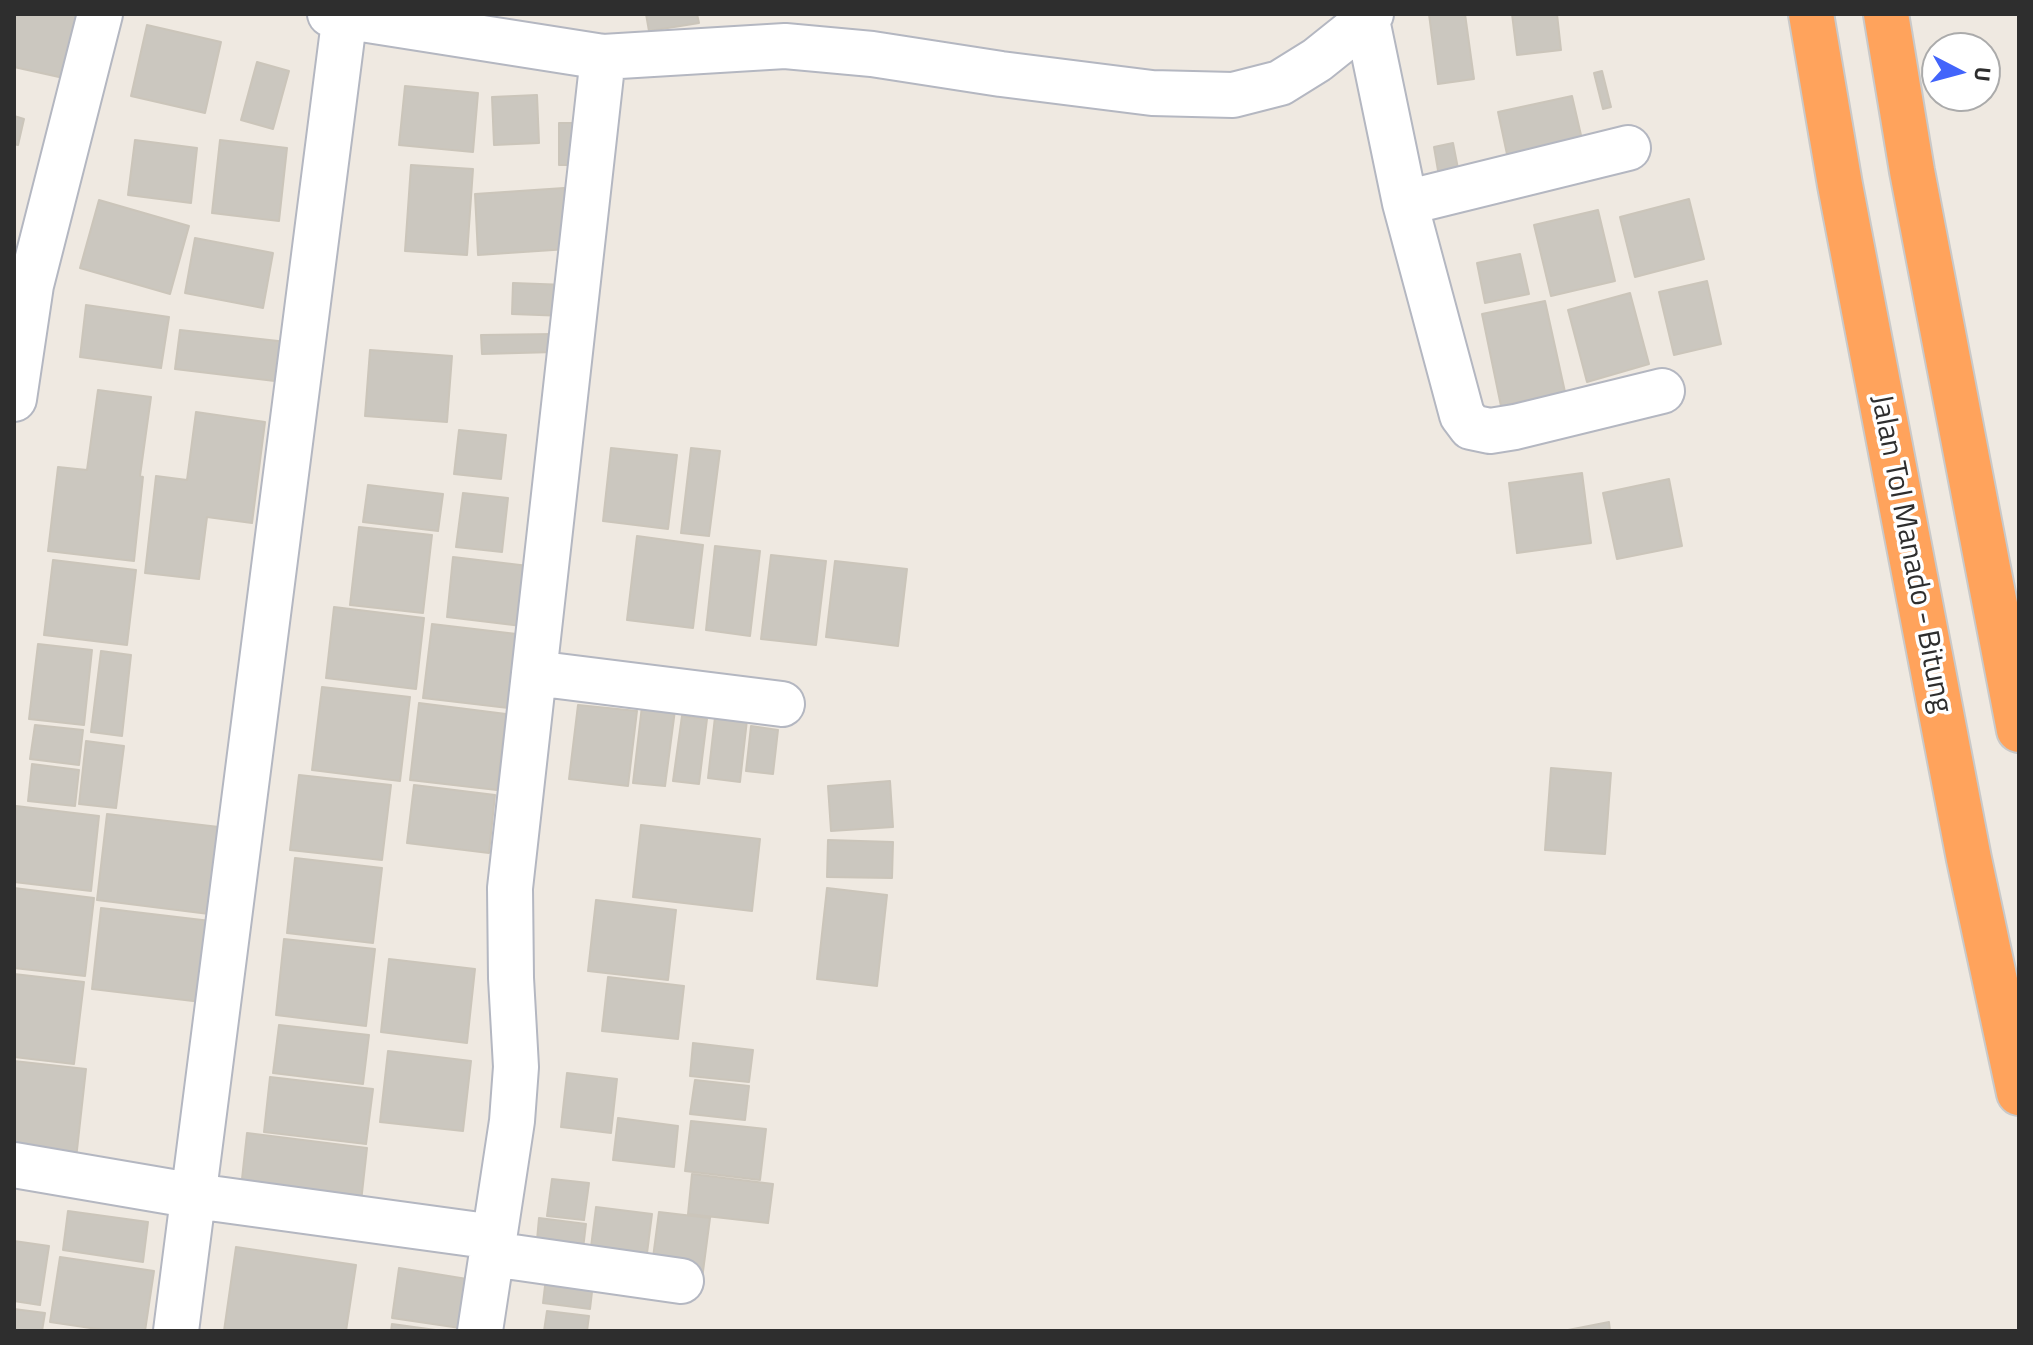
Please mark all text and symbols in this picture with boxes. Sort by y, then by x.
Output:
north arrow [1921,32,2001,112]
text: U [1965,65,2001,83]
street label: Jalan Tol Manado - Bitung [1861,392,1959,716]

